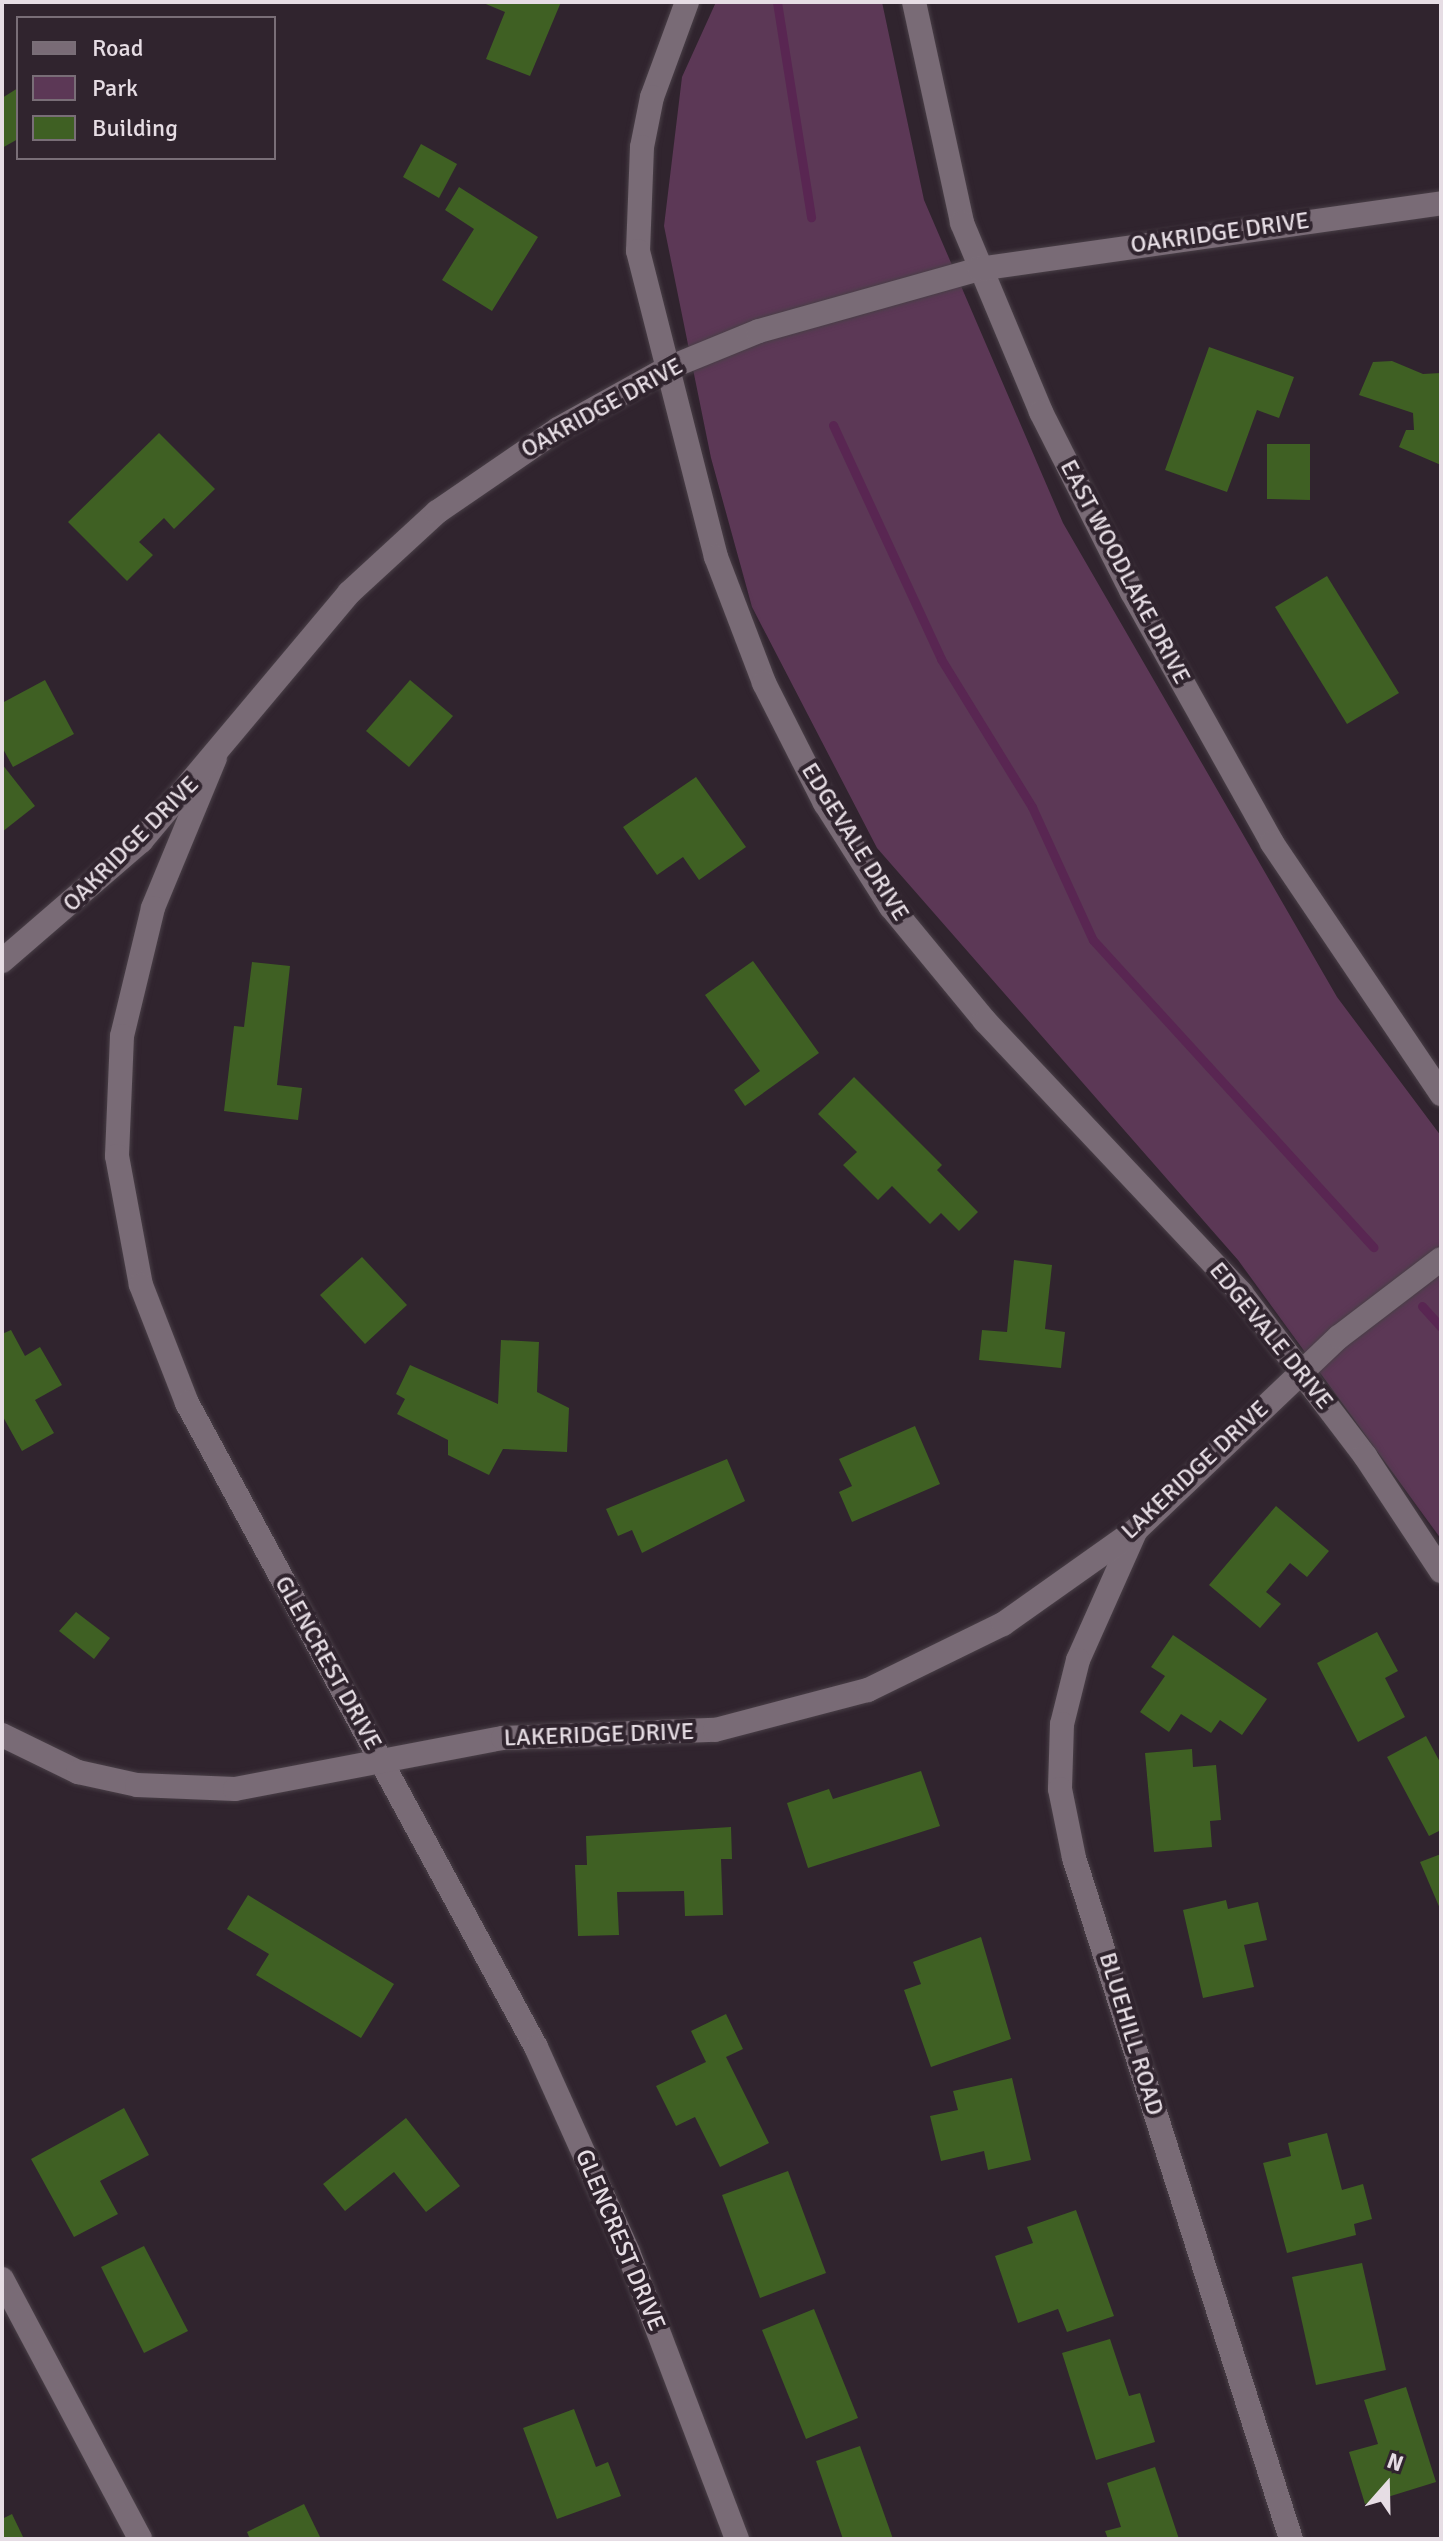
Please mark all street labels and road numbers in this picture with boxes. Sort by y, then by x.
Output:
street label: OAKRIDGE DRIVE [1129,206,1311,260]
street label: OAKRIDGE DRIVE [516,352,688,464]
street label: EAST WOODLAKE DRIVE [1054,455,1196,689]
street label: EDGEVALE DRIVE [795,758,915,926]
street label: OAKRIDGE DRIVE [57,770,205,918]
street label: EDGEVALE DRIVE [1203,1257,1339,1415]
street label: LAKERIDGE DRIVE [1116,1394,1274,1546]
street label: GLENCREST DRIVE [268,1571,388,1755]
street label: LAKERIDGE DRIVE [503,1717,695,1753]
street label: BLUEHILL ROAD [1093,1949,1169,2119]
street label: GLENCREST DRIVE [569,2145,671,2335]

